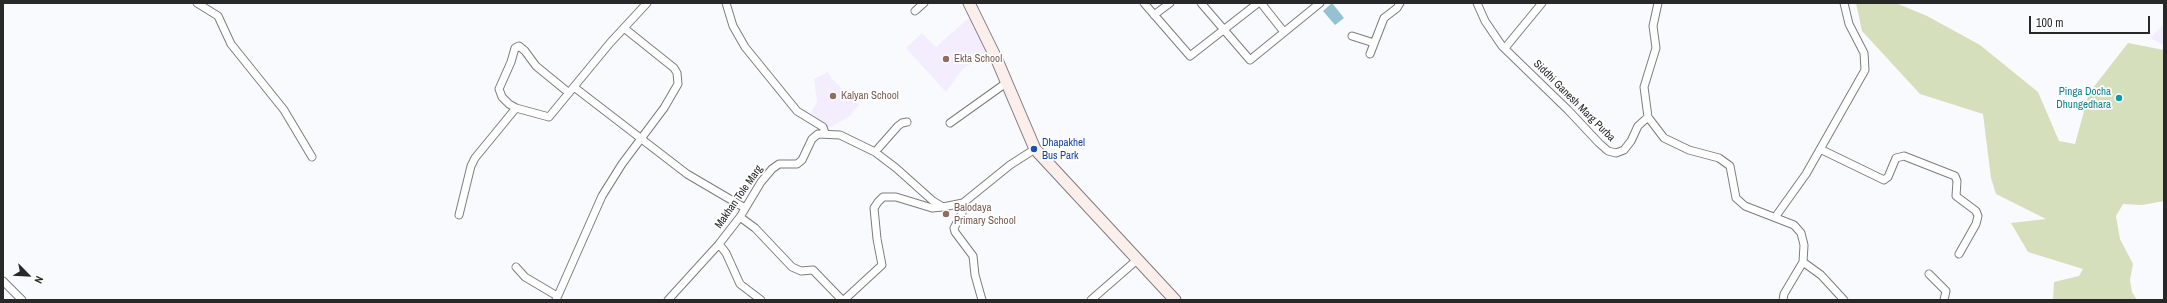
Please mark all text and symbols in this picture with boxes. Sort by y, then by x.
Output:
scale bar [2031,8,2152,34]
text: 100 m [2036,15,2063,31]
place label: Ekta School [954,52,1002,66]
marker: Ekta School [941,54,951,64]
street label: Siddhi Ganesh Marg Purba [1531,58,1617,144]
place label: Pinga Docha Dhungedhara [2056,85,2111,111]
place label: Kalyan School [841,89,899,103]
marker: Kalyan School [828,91,838,101]
marker: Pinga Docha Dhungedhara [2114,93,2124,103]
place label: Dhapakhel Bus Park [1042,136,1085,162]
marker: Dhapakhel Bus Park [1029,144,1039,154]
street label: Makhan Tole Marg [712,163,766,231]
place label: Balodaya Primary School [954,201,1016,227]
marker: Balodaya Primary School [941,209,951,219]
north arrow [8,255,48,295]
text: N [31,274,47,286]

